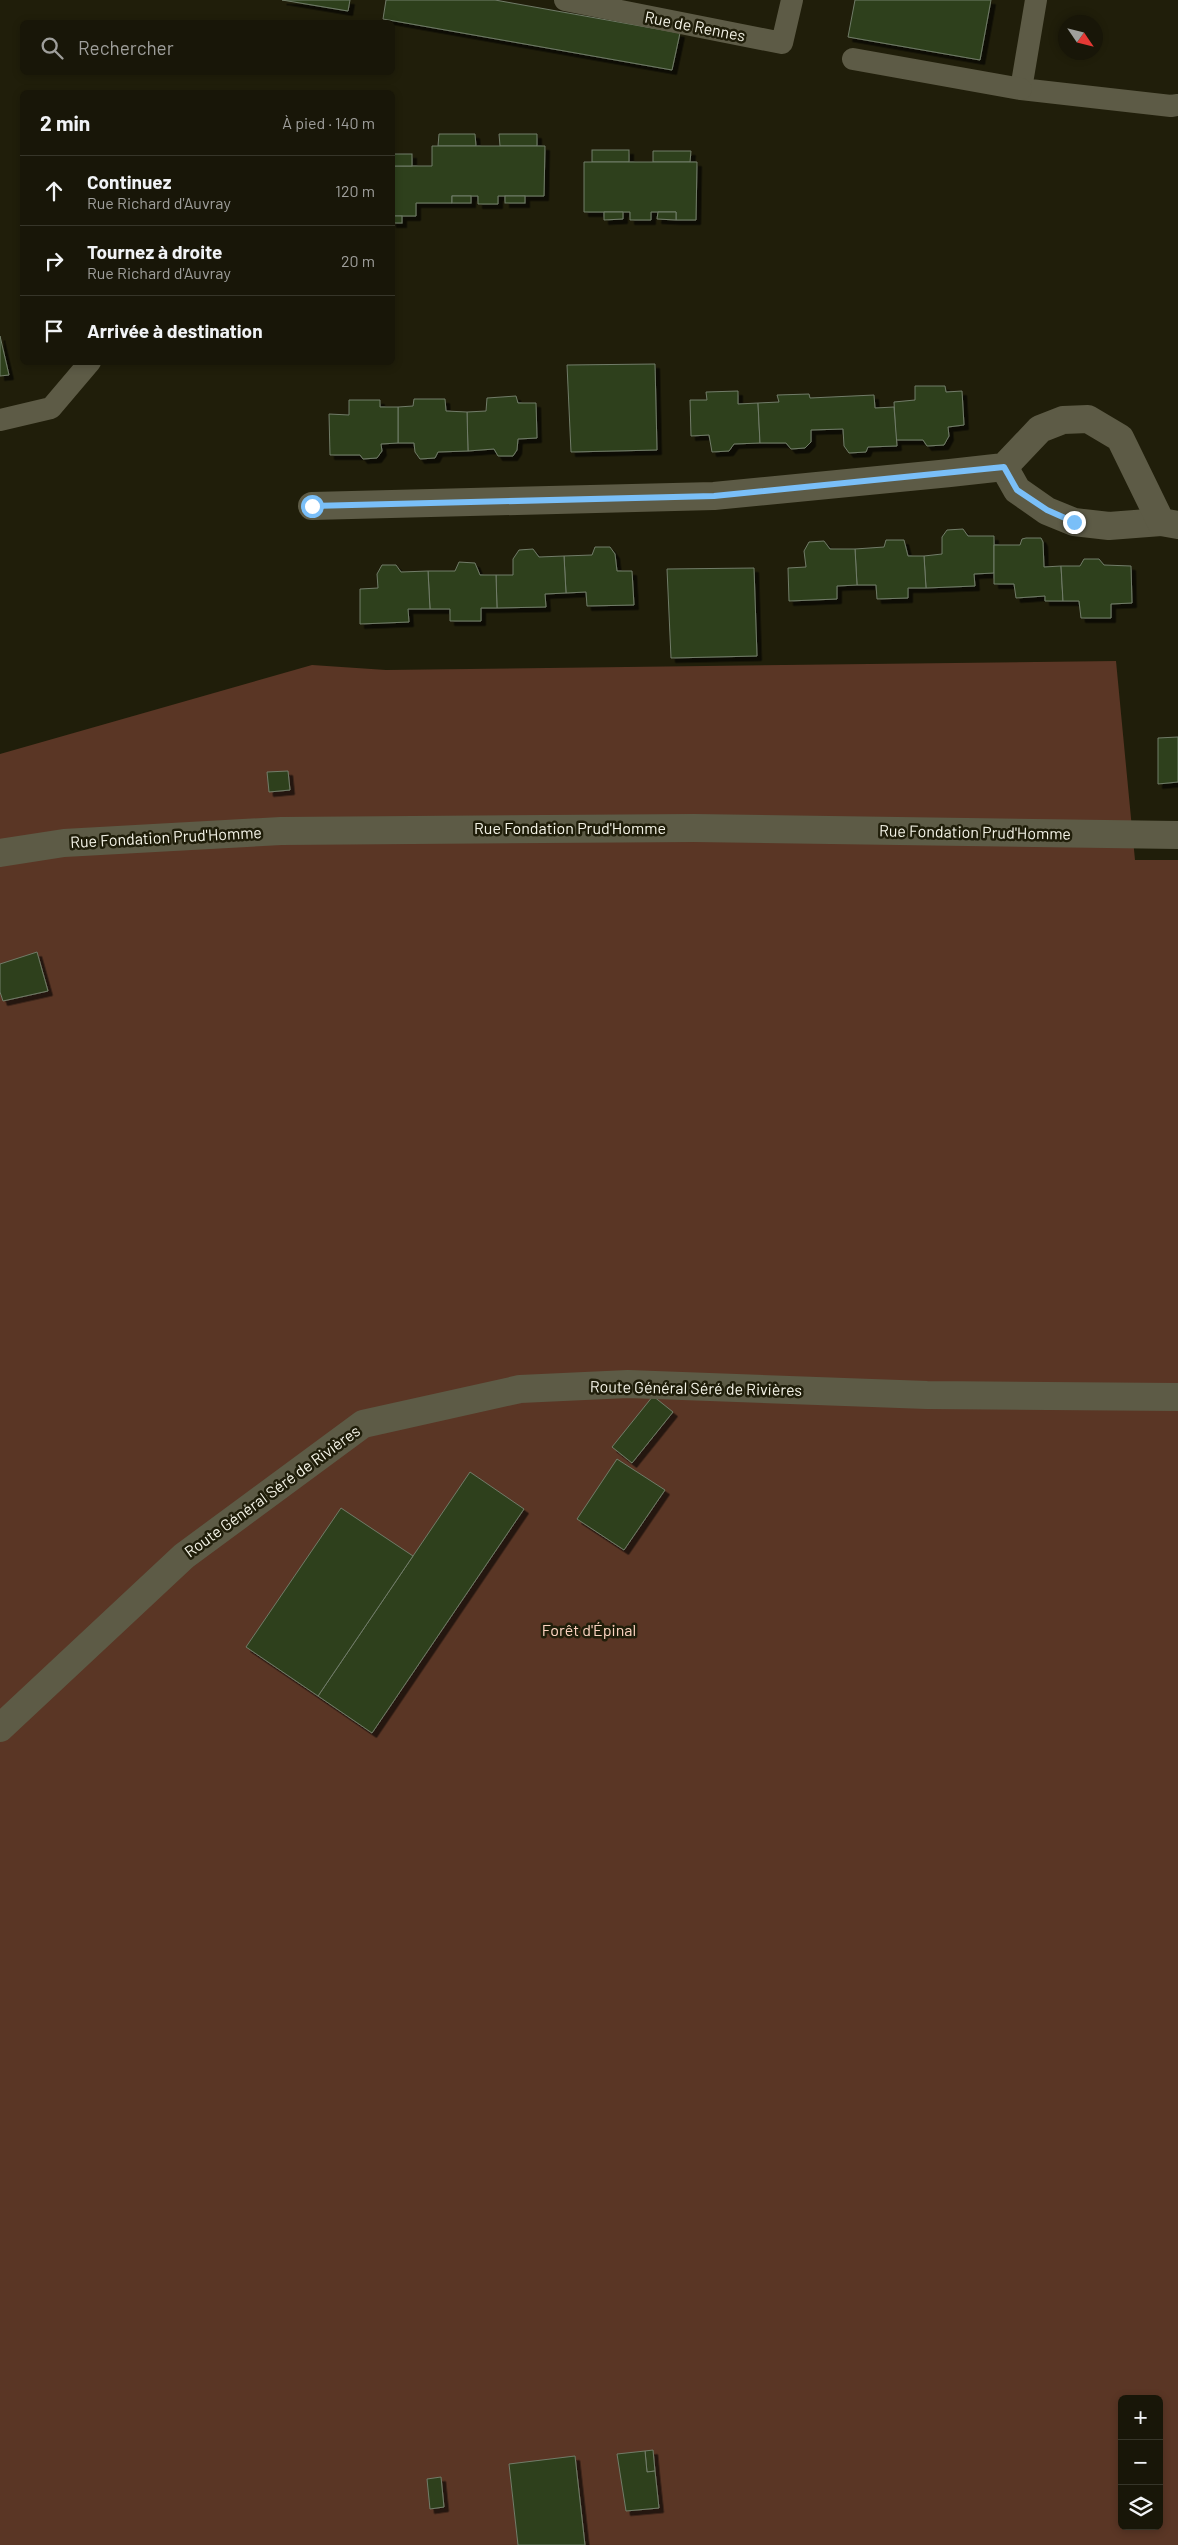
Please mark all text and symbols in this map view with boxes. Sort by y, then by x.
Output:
street label: Rue de Rennes [643,6,747,45]
north arrow [1058,15,1103,60]
search box [20,20,395,75]
icon: search [38,34,66,62]
text: Rechercher [78,36,174,59]
text: 2 min [40,110,90,135]
text: À pied · 140 m [282,113,375,132]
text: Continuez [87,170,171,193]
icon: ahead [40,177,68,205]
text: 120 m [335,181,375,200]
text: Rue Richard d'Auvray [87,193,231,212]
text: Tournez à droite [87,240,223,263]
icon: right [40,247,68,275]
text: 20 m [341,251,375,270]
text: Rue Richard d'Auvray [87,263,231,282]
icon: arrive [40,317,68,345]
text: Arrivée à destination [87,319,263,342]
route start [301,495,324,518]
route end [1063,511,1086,534]
street label: Rue Fondation Prud'Homme [474,818,666,837]
street label: Rue Fondation Prud'Homme [879,820,1071,843]
street label: Rue Fondation Prud'Homme [70,822,262,851]
street label: Route Général Séré de Rivières [590,1376,802,1399]
street label: Route Général Séré de Rivières [180,1421,363,1561]
park label: Forêt d'Épinal [542,1620,636,1639]
map controls [1118,2395,1163,2530]
button: + [1118,2395,1163,2440]
button: − [1118,2440,1163,2485]
button: layers [1118,2485,1163,2530]

